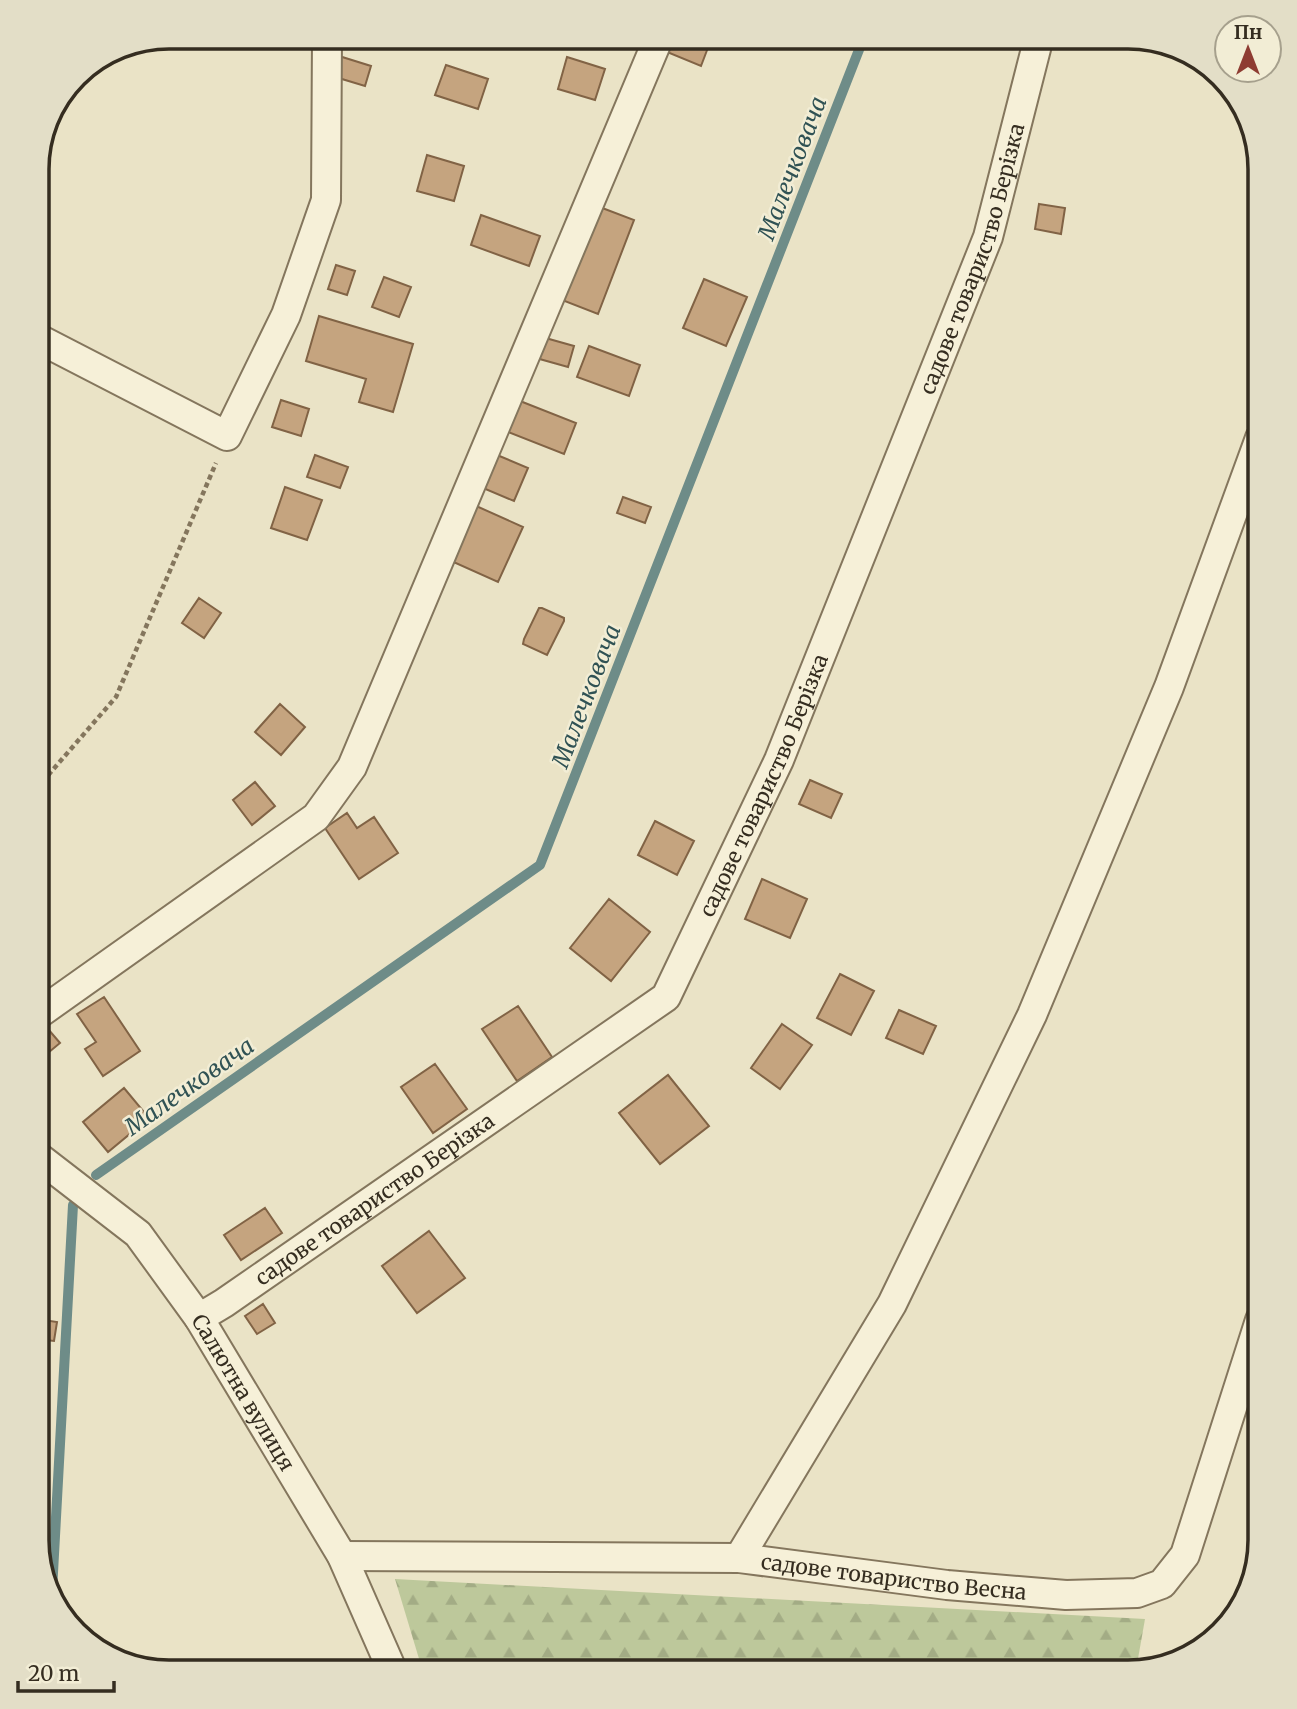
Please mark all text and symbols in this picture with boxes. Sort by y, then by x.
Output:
north arrow [1213,14,1283,84]
text: Пн [1234,20,1262,44]
water label: Малечковача [751,92,833,245]
street label: садове товариство Берізка [913,120,1030,398]
water label: Малечковача [545,620,627,773]
street label: садове товариство Берізка [693,650,834,921]
water label: Малечковача [118,1031,259,1142]
street label: садове товариство Берізка [250,1107,499,1291]
street label: Салютна вулиця [186,1309,301,1476]
street label: садове товариство Весна [760,1548,1028,1605]
scale bar [18,1650,114,1694]
text: 20 m [28,1660,80,1687]

